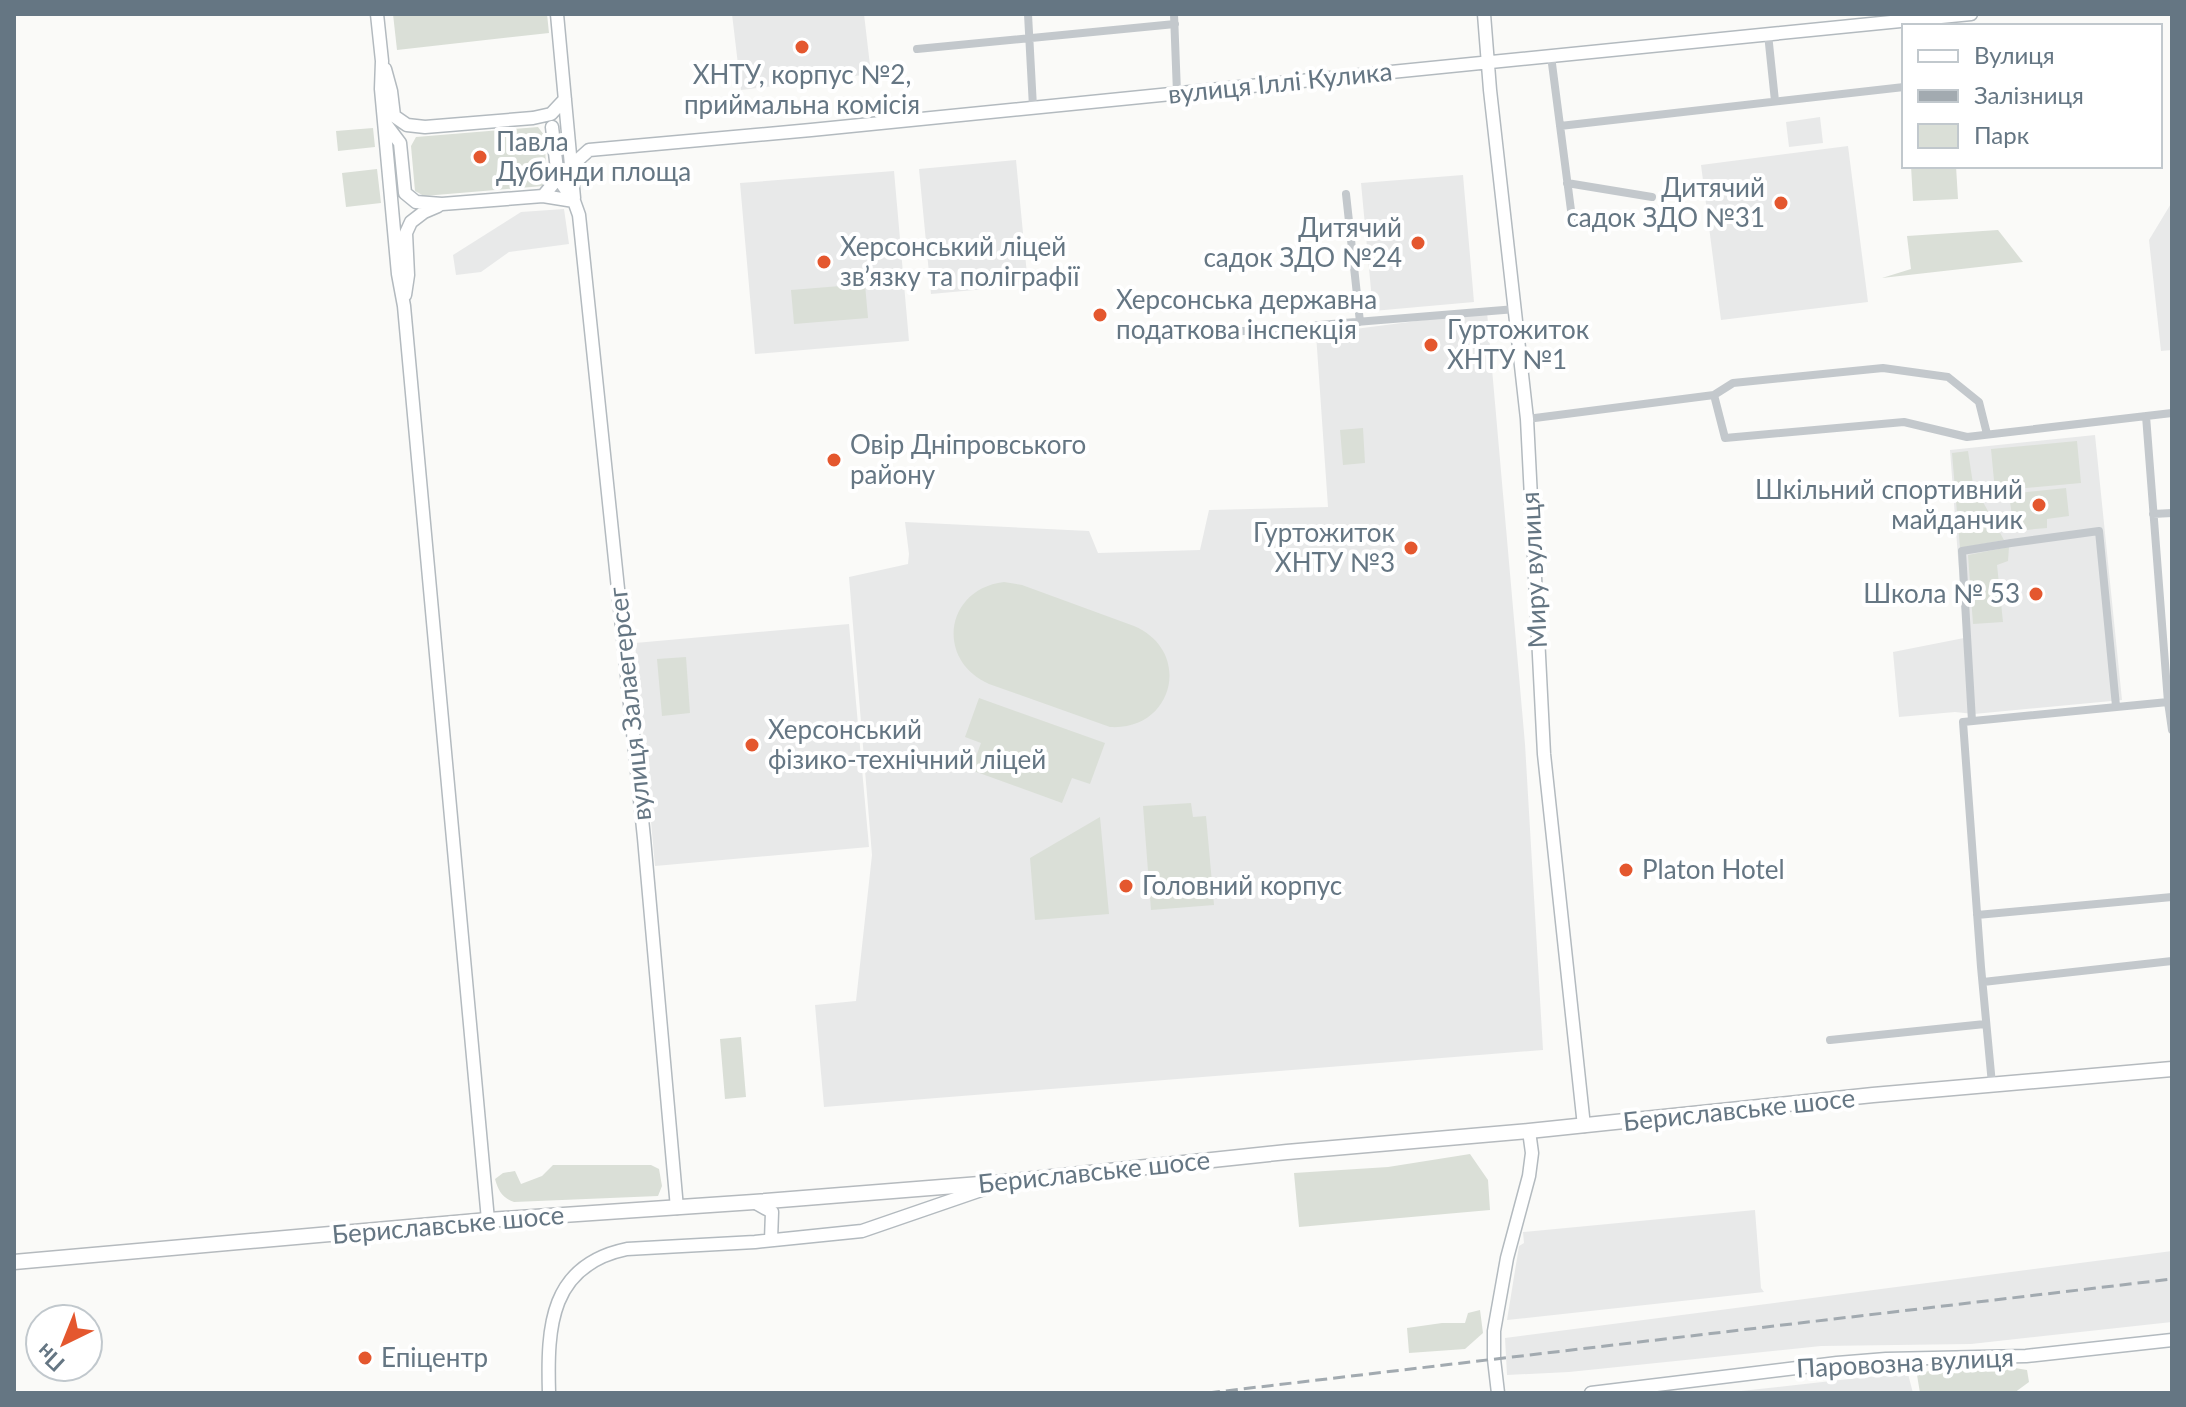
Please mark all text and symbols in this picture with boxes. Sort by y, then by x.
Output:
legend [1902,24,2162,168]
marker: ХНТУ, корпус №2, приймальна комісія [793,38,811,56]
text: Вулиця [1974,40,2055,69]
street label: вулиця Іллі Кулика [1166,54,1394,110]
place label: ХНТУ, корпус №2, приймальна комісія [684,58,920,120]
text: Залізниця [1974,80,2084,109]
text: Парк [1974,120,2030,149]
place label: Павла Дубинди площа [496,125,691,187]
marker: Павла Дубинди площа [471,148,489,166]
place label: Дитячий садок ЗДО №31 [1566,171,1765,233]
marker: Дитячий садок ЗДО №31 [1772,194,1790,212]
place label: Дитячий садок ЗДО №24 [1203,211,1402,273]
place label: Херсонський ліцей зв’язку та поліграфії [840,230,1080,292]
marker: Дитячий садок ЗДО №24 [1409,234,1427,252]
marker: Херсонський ліцей зв’язку та поліграфії [815,253,833,271]
place label: Херсонська державна податкова інспекція [1116,283,1377,345]
marker: Херсонська державна податкова інспекція [1091,306,1109,324]
place label: Гуртожиток ХНТУ №1 [1447,313,1590,375]
marker: Гуртожиток ХНТУ №1 [1422,336,1440,354]
place label: Овір Дніпровського району [850,428,1086,490]
marker: Овір Дніпровського району [825,451,843,469]
place label: Шкільний спортивний майданчик [1755,473,2024,535]
street label: Миру вулиця [1513,491,1553,649]
marker: Шкільний спортивний майданчик [2030,496,2048,514]
place label: Гуртожиток ХНТУ №3 [1253,516,1396,578]
marker: Гуртожиток ХНТУ №3 [1402,539,1420,557]
place label: Школа № 53 [1863,577,2020,609]
street label: вулиця Залаегерсег [601,585,657,822]
marker: Школа № 53 [2027,585,2045,603]
place label: Херсонський фізико-технічний ліцей [768,713,1046,775]
marker: Херсонський фізико-технічний ліцей [743,736,761,754]
place label: Platon Hotel [1642,853,1785,885]
marker: Platon Hotel [1617,861,1635,879]
place label: Головний корпус [1142,869,1342,901]
marker: Головний корпус [1117,877,1135,895]
street label: Бериславське шосе [1621,1081,1856,1137]
street label: Бериславське шосе [976,1143,1211,1199]
street label: Бериславське шосе [330,1198,565,1250]
north arrow [24,1303,104,1383]
text: Пн [30,1338,70,1378]
street label: Паровозна вулиця [1795,1340,2015,1384]
place label: Епіцентр [381,1341,488,1373]
marker: Епіцентр [356,1349,374,1367]

